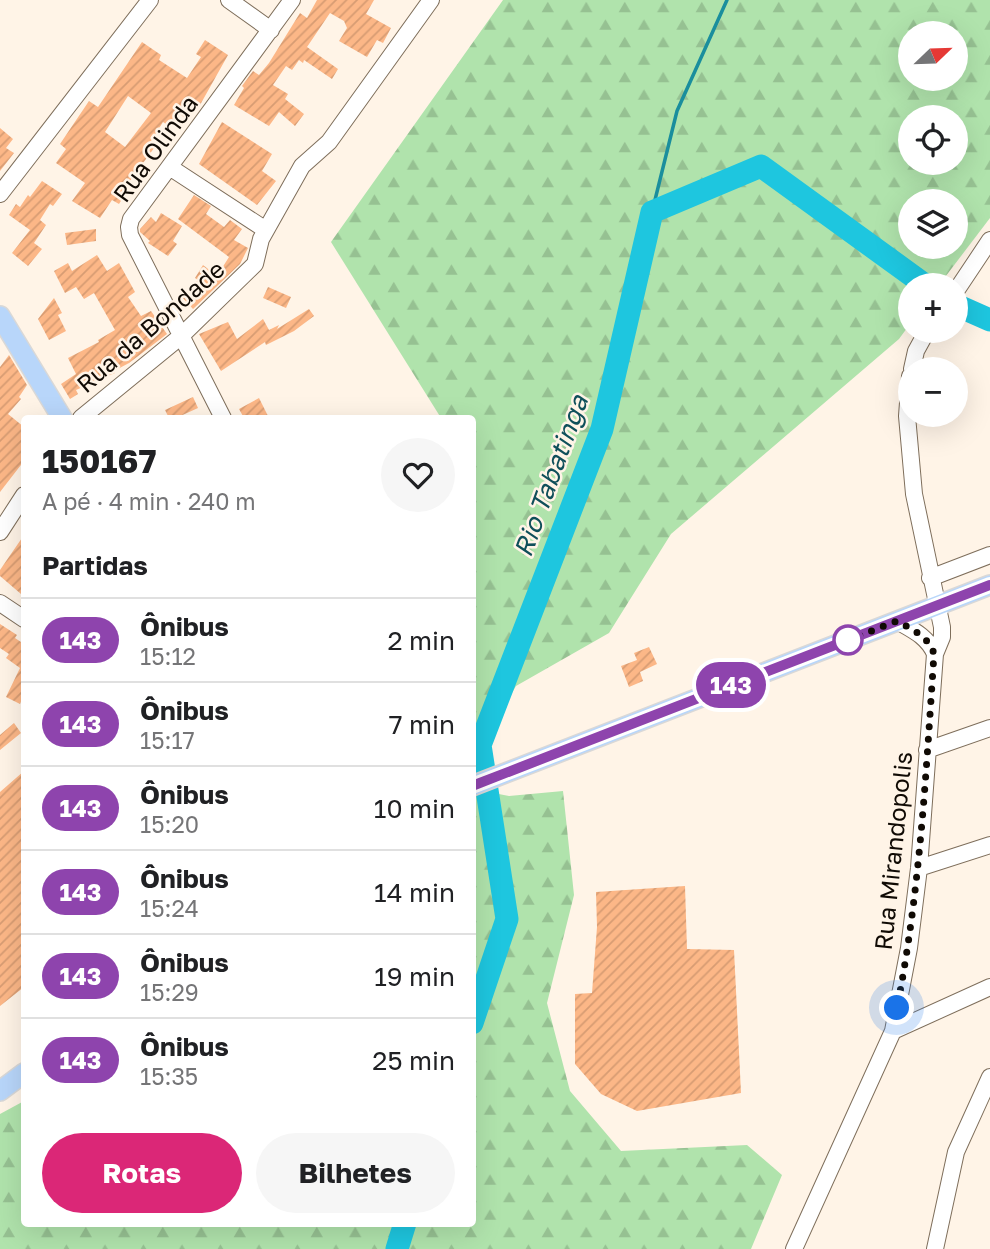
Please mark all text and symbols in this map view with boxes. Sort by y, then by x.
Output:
north arrow [898,21,968,91]
map controls [898,21,968,427]
street label: Rua Olinda [106,89,203,207]
button: locate [898,105,968,175]
button: layers [898,189,968,259]
street label: Rua da Bondade [70,254,230,398]
button: + [898,273,968,343]
button: − [898,357,968,427]
water label: Rio Tabatinga [507,390,595,561]
button: heart [381,438,455,512]
text: 150167 [42,441,157,480]
text: A pé · 4 min · 240 m [42,487,256,515]
text: Partidas [42,550,148,581]
text: Ônibus [140,611,229,642]
text: 143 [60,625,102,654]
text: 2 min [387,625,455,656]
unlabelled marker [833,625,863,655]
text: 15:12 [140,642,196,670]
line badge: 143 [691,662,771,708]
text: 143 [710,670,752,699]
text: Ônibus [140,695,229,726]
text: 143 [60,709,102,738]
text: 7 min [389,709,455,740]
text: 15:17 [140,726,195,754]
street label: Rua Mirandopolis [868,750,917,952]
text: Ônibus [140,779,229,810]
text: 143 [60,793,102,822]
text: 10 min [374,793,455,824]
text: 15:20 [140,810,199,838]
text: Ônibus [140,863,229,894]
text: 143 [60,877,102,906]
text: 14 min [374,877,455,908]
text: 15:24 [140,894,199,922]
text: Ônibus [140,947,229,978]
text: 143 [60,961,102,990]
text: 19 min [374,961,455,992]
text: 15:29 [140,978,199,1006]
your location [879,990,914,1025]
text: Ônibus [140,1031,229,1062]
text: 143 [60,1045,102,1074]
text: 25 min [372,1045,455,1076]
text: 15:35 [140,1062,198,1090]
button: Rotas [42,1133,242,1213]
button: Bilhetes [256,1133,455,1213]

